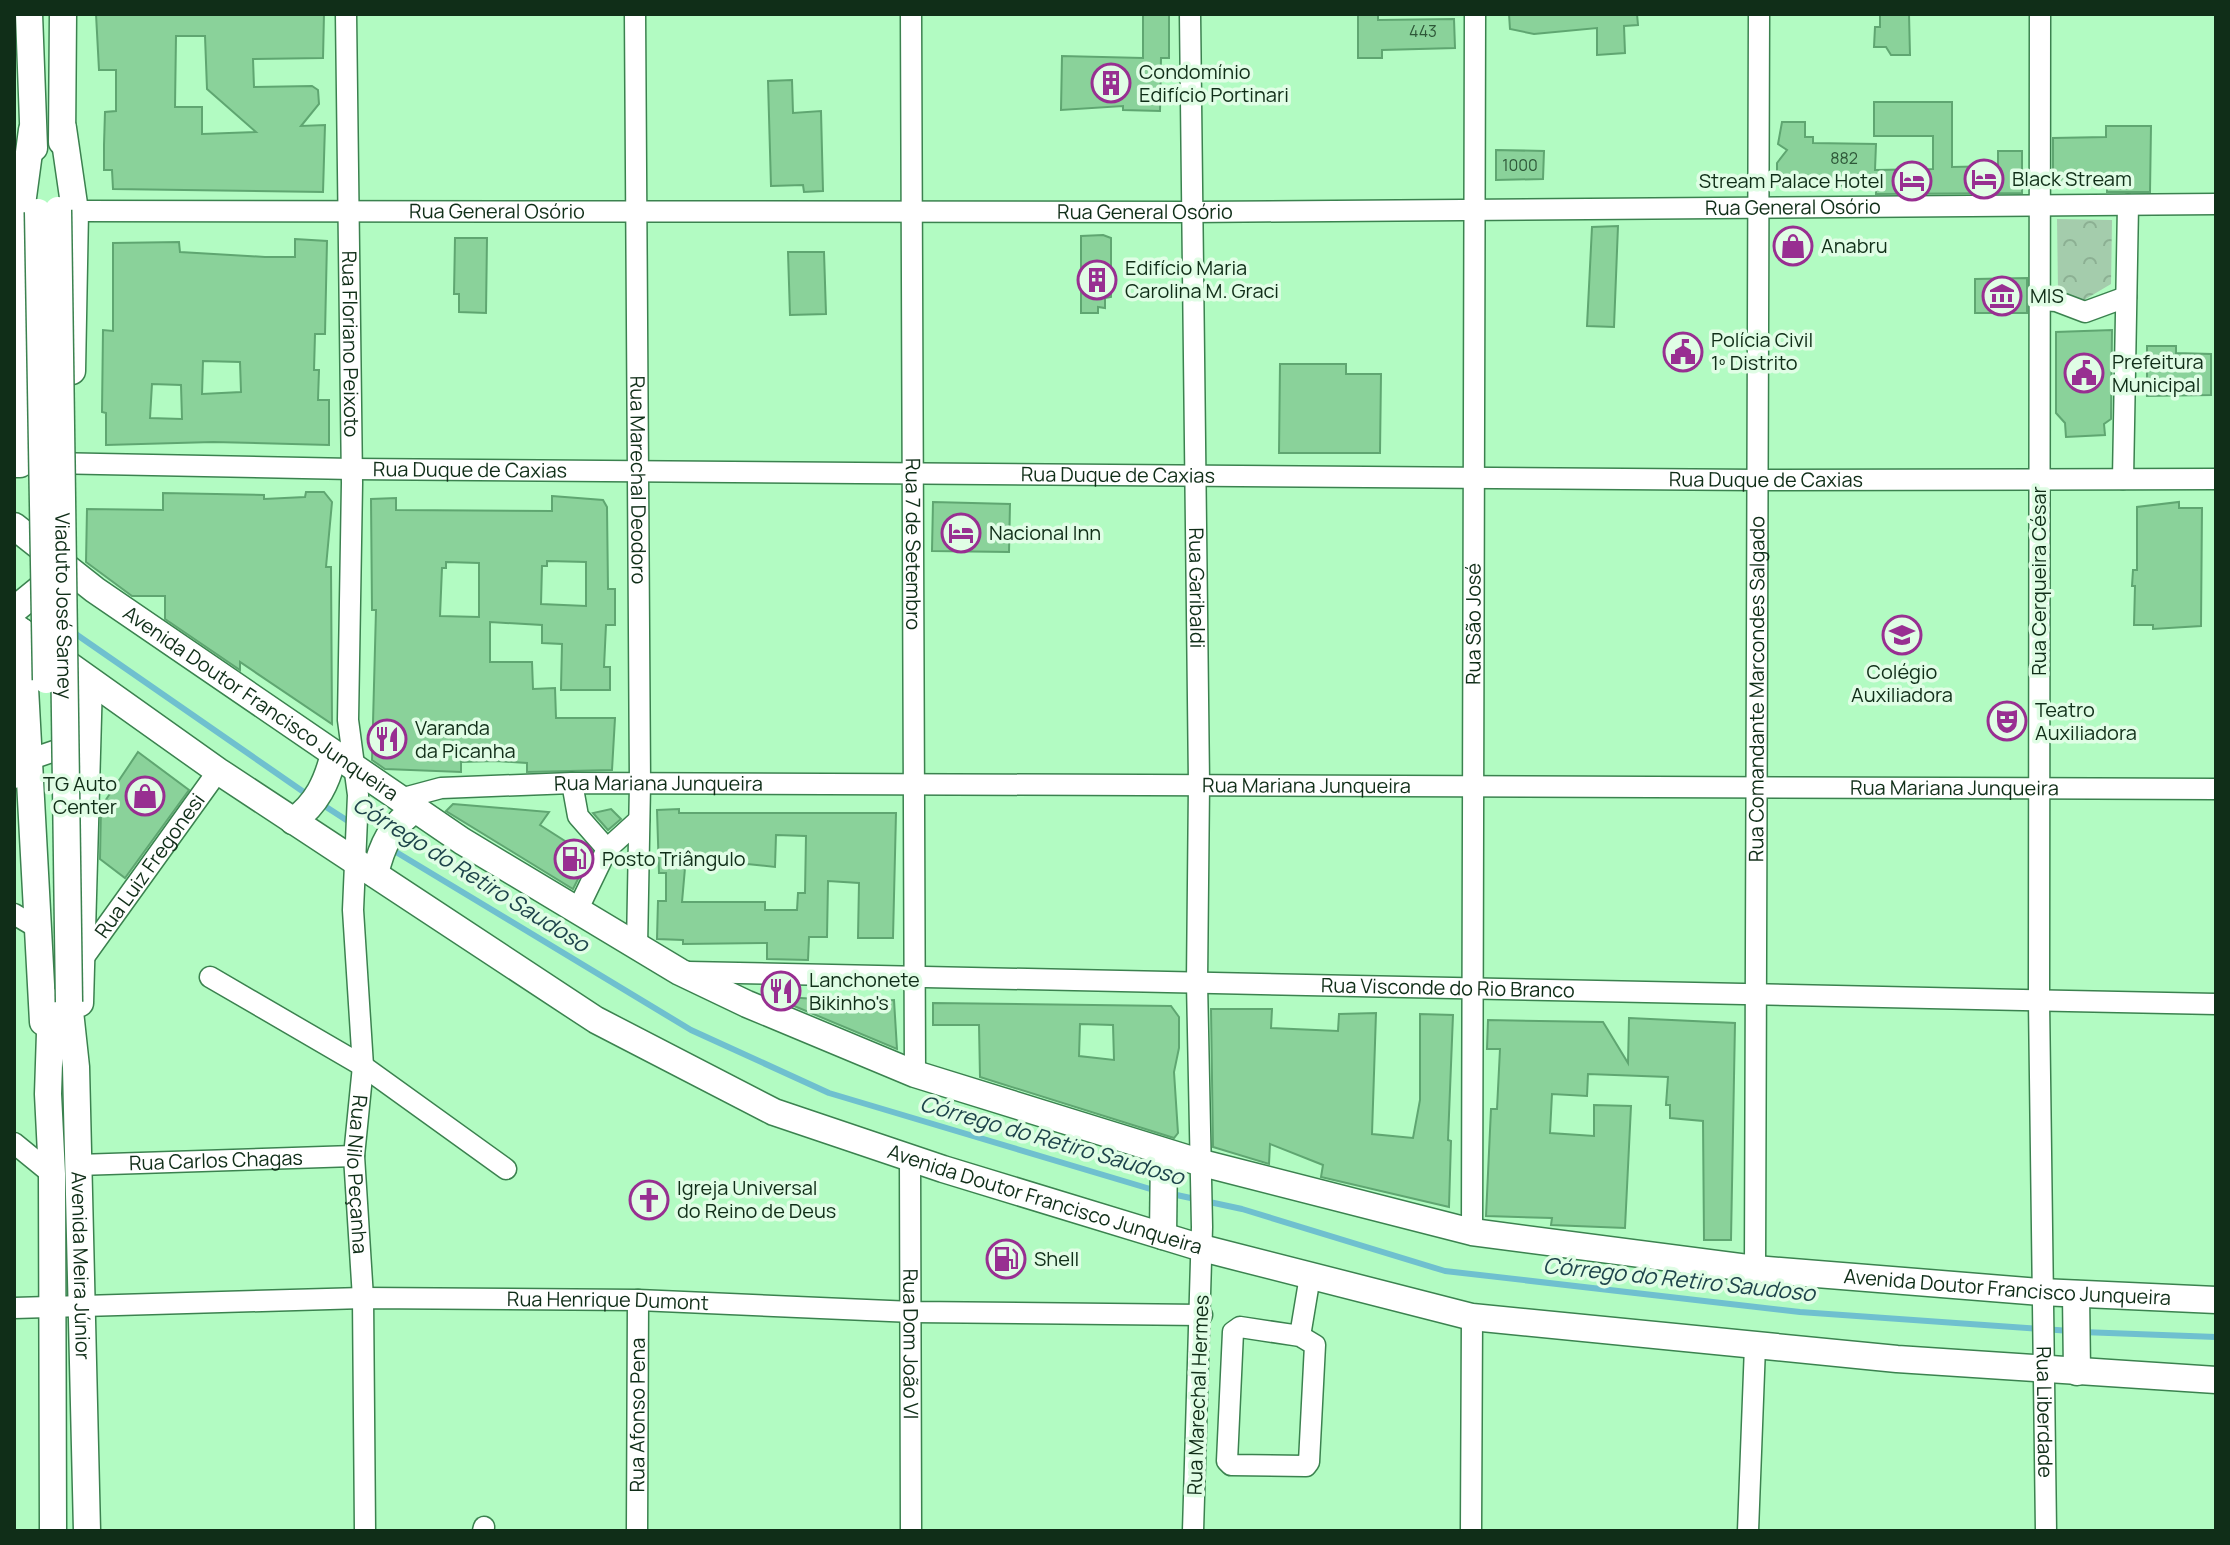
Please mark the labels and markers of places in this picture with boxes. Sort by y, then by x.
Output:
place label: Condomínio Edifício Portinari [1139,58,1289,108]
building icon: Condomínio Edifício Portinari [1090,62,1132,104]
hotel icon: Black Stream [1963,158,2005,200]
hotel icon: Stream Palace Hotel [1891,160,1933,202]
place label: Black Stream [2012,165,2132,192]
place label: Stream Palace Hotel [1699,167,1884,194]
shop icon: Anabru [1772,225,1814,267]
place label: Anabru [1821,232,1888,259]
place label: Edifício Maria Carolina M. Graci [1125,254,1279,304]
building icon: Edifício Maria Carolina M. Graci [1076,259,1118,301]
museum icon: MIS [1981,275,2023,317]
place label: MIS [2030,282,2064,309]
place label: Polícia Civil 1º Distrito [1711,326,1813,376]
public building icon: Polícia Civil 1º Distrito [1662,331,1704,373]
place label: Prefeitura Municipal [2112,348,2204,398]
public building icon: Prefeitura Municipal [2063,352,2105,394]
hotel icon: Nacional Inn [940,512,982,554]
place label: Nacional Inn [989,519,1101,546]
school or university icon: Colégio Auxiliadora [1881,614,1923,656]
place label: Colégio Auxiliadora [1851,658,1953,708]
place label: Teatro Auxiliadora [2035,696,2137,746]
theatre icon: Teatro Auxiliadora [1986,700,2028,742]
place label: Varanda da Picanha [415,714,516,764]
restaurant icon: Varanda da Picanha [366,718,408,760]
place label: TG Auto Center [43,770,117,820]
shop icon: TG Auto Center [124,775,166,817]
fuel station icon: Posto Triângulo [553,838,595,880]
place label: Posto Triângulo [602,845,746,872]
place label: Lanchonete Bikinho's [809,966,920,1016]
restaurant icon: Lanchonete Bikinho's [760,970,802,1012]
place label: Igreja Universal do Reino de Deus [677,1174,836,1224]
church icon: Igreja Universal do Reino de Deus [628,1179,670,1221]
fuel station icon: Shell [985,1238,1027,1280]
place label: Shell [1034,1245,1079,1272]

